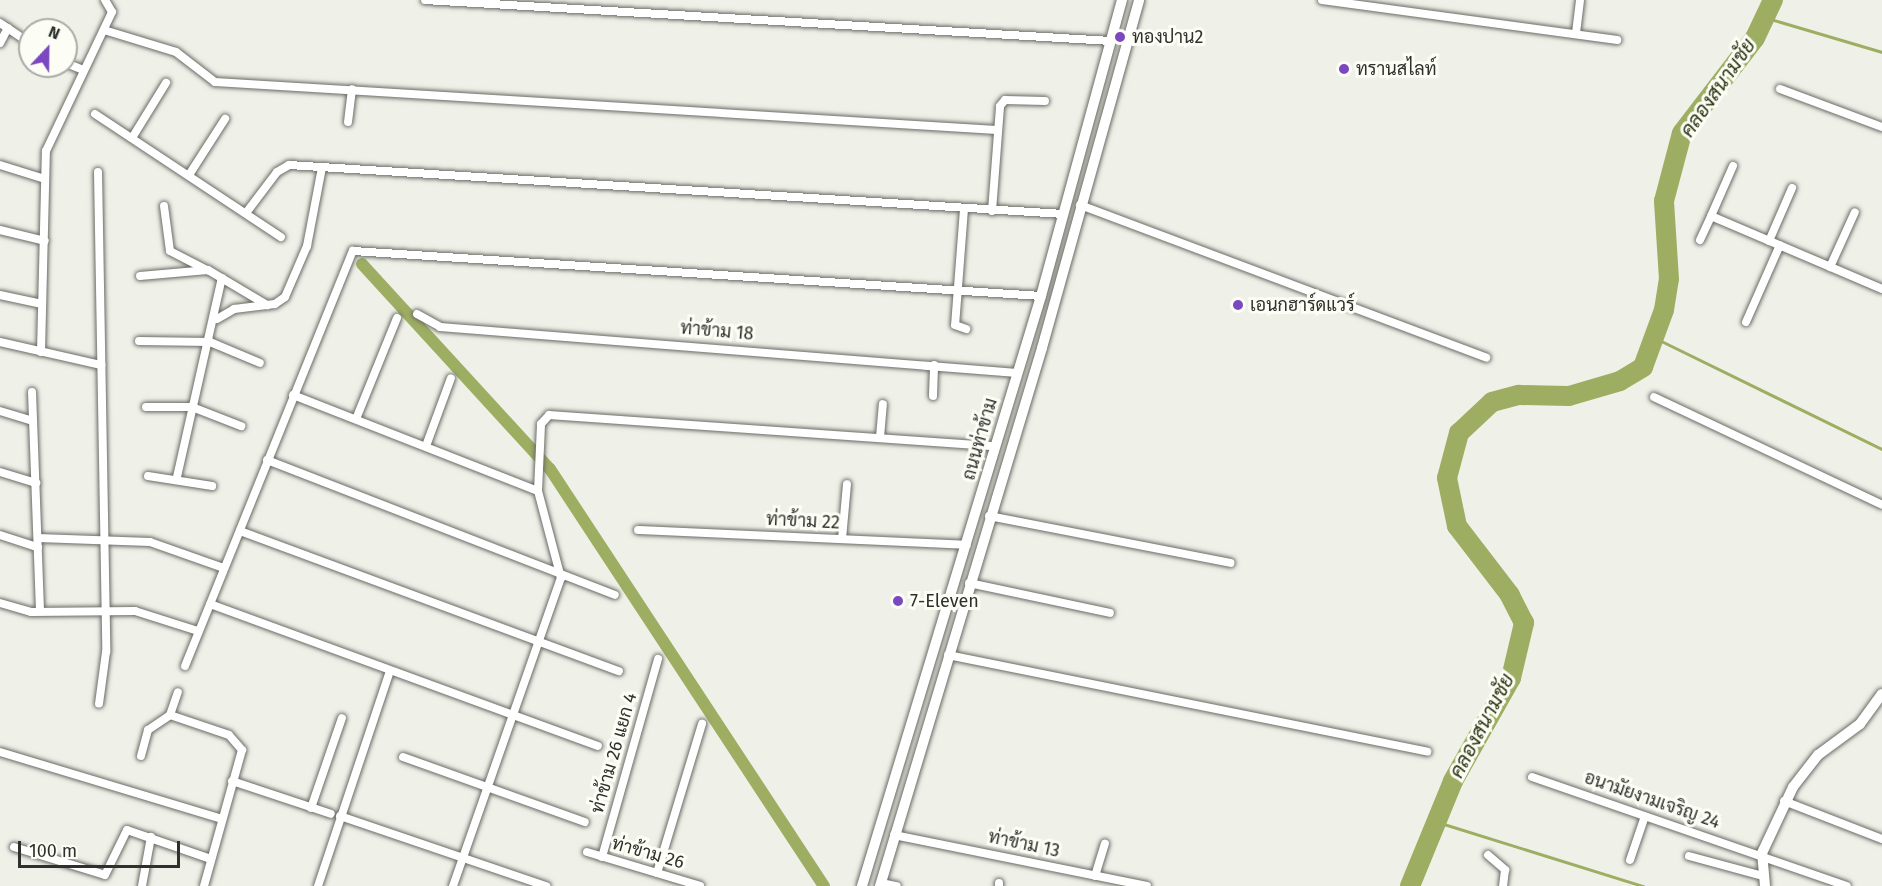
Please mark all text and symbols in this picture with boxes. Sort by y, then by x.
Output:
north arrow [18,18,78,78]
text: N [46,22,63,43]
place label: ทองปาน2 [1132,26,1203,48]
marker: ทองปาน2 [1113,30,1127,44]
water label: คลองสนามชัย [1675,34,1761,142]
place label: ทรานสไลท์ [1356,58,1436,80]
marker: ทรานสไลท์ [1337,62,1351,76]
place label: เอนกฮาร์ดแวร์ [1250,294,1355,316]
marker: เอนกฮาร์ดแวร์ [1231,298,1245,312]
street label: ท่าข้าม 18 [679,317,755,345]
street label: ถนนท่าข้าม [958,395,1002,483]
street label: ท่าข้าม 22 [766,508,840,534]
place label: 7-Eleven [910,590,979,612]
marker: 7-Eleven [891,594,905,608]
water label: คลองสนามชัย [1445,670,1519,782]
street label: ท่าข้าม 26 แยก 4 [586,690,642,816]
street label: อนามัยงามเจริญ 24 [1581,767,1723,833]
street label: ท่าข้าม 13 [986,826,1062,862]
scale bar [21,829,183,867]
street label: ท่าข้าม 26 [609,832,687,874]
text: 100 m [29,840,77,862]

